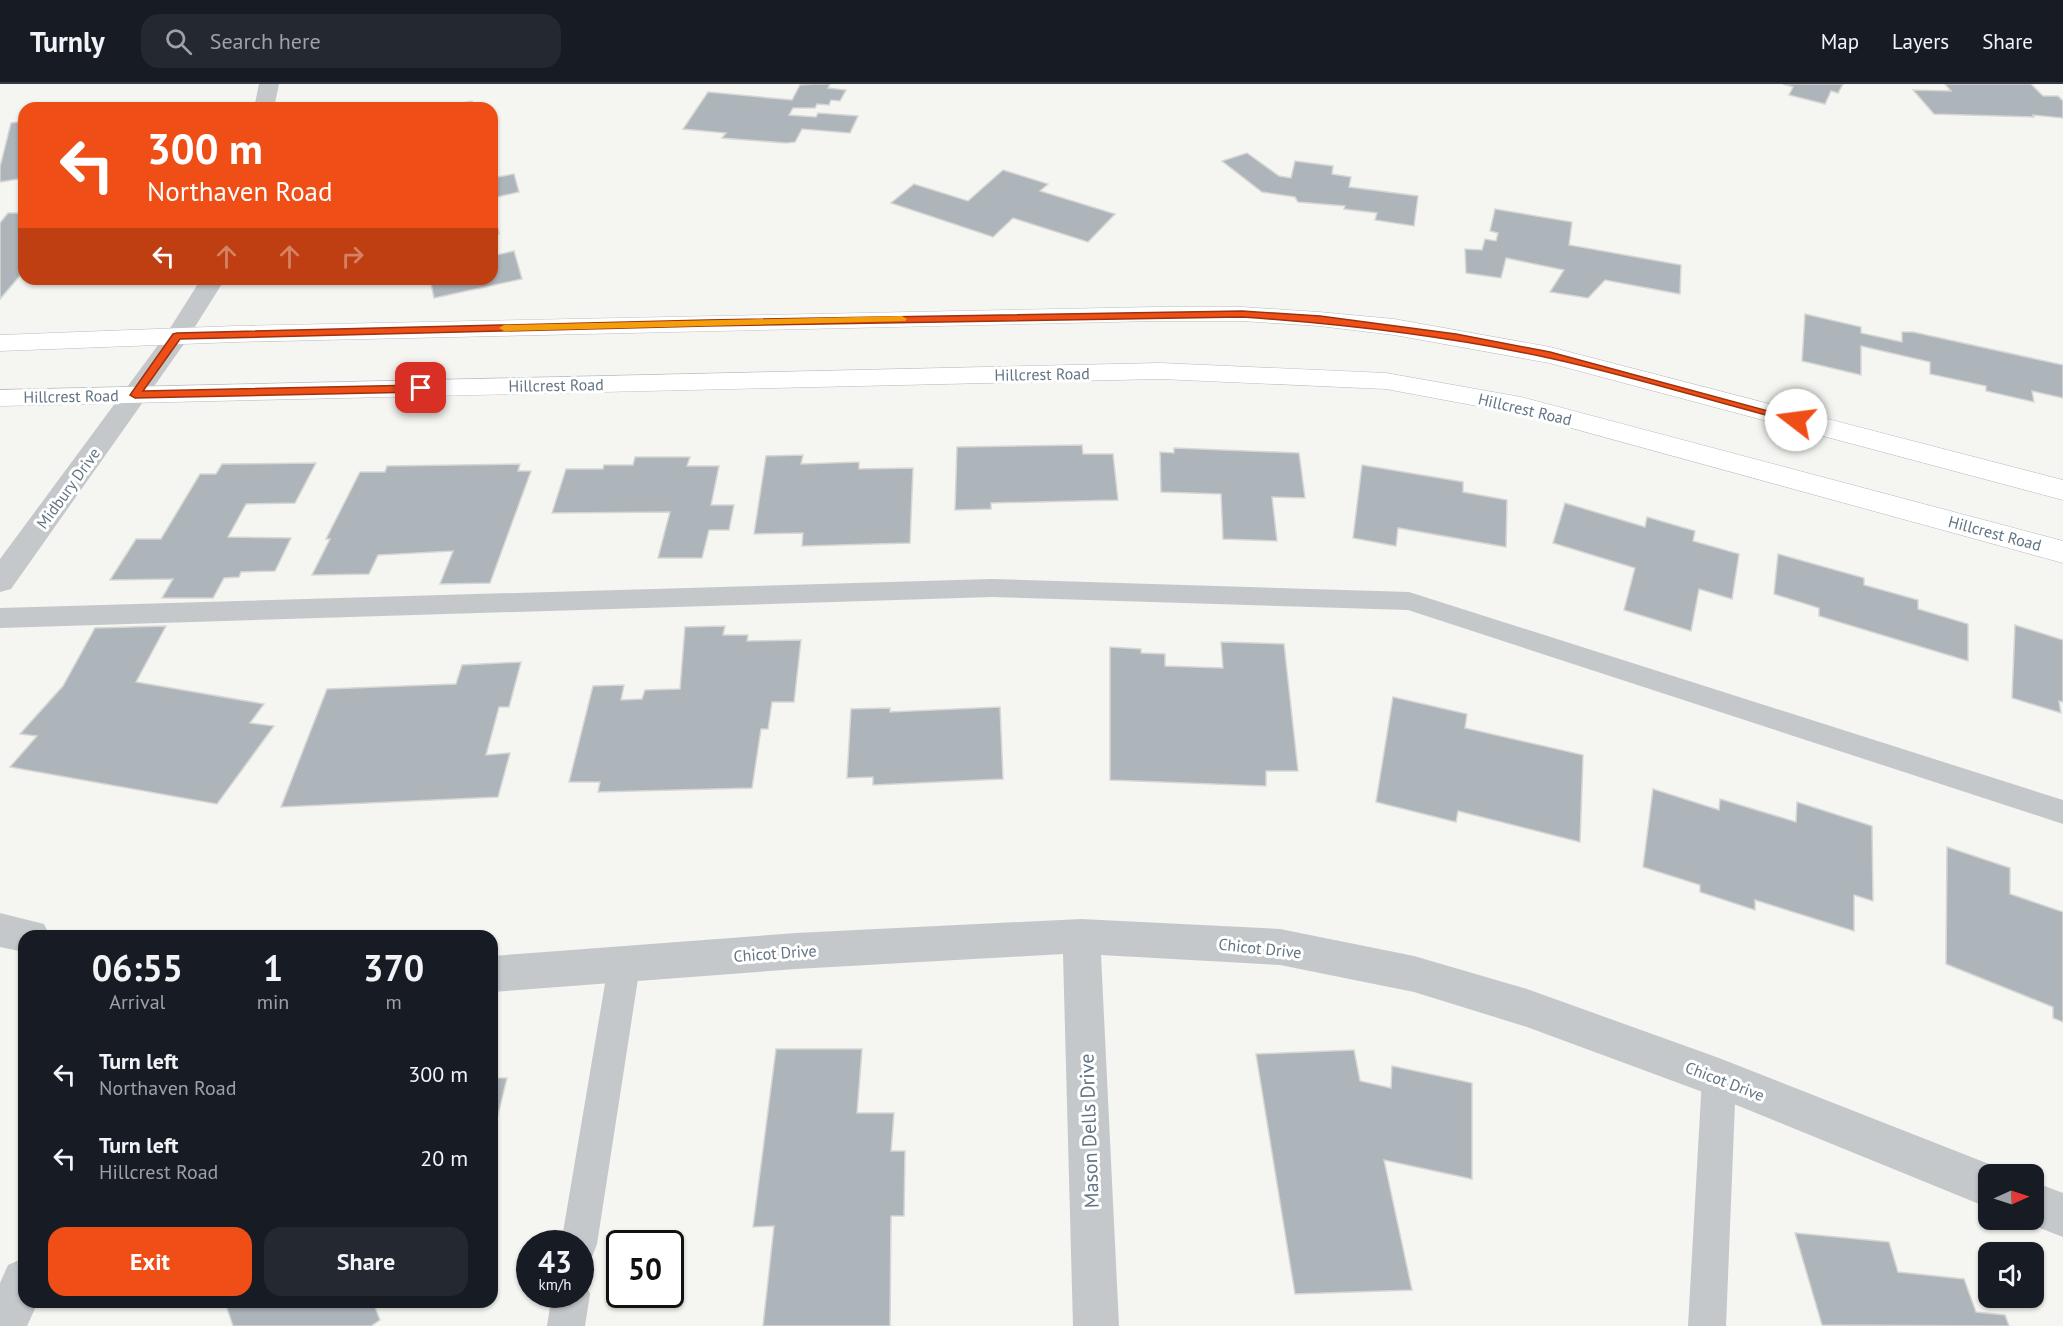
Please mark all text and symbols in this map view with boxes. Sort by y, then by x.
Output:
search box [141,14,561,68]
text: Turnly [30,23,105,60]
icon: search [162,25,195,58]
text: Search here [210,27,321,55]
text: Map [1821,28,1859,55]
text: Layers [1892,28,1949,55]
text: Share [1982,28,2033,55]
text: 300 m [147,121,263,176]
icon: left [48,126,126,204]
text: Northaven Road [147,174,333,208]
icon: left [147,240,180,273]
icon: ahead [210,240,243,273]
icon: ahead [273,240,306,273]
icon: right [336,240,369,273]
pin [395,362,446,413]
street label: Hillcrest Road [994,363,1090,385]
icon: arrive [404,371,437,404]
street label: Hillcrest Road [508,374,604,396]
street label: Hillcrest Road [23,385,119,407]
position arrow [1764,388,1828,452]
street label: Hillcrest Road [1476,389,1574,429]
street label: Midbury Drive [32,444,104,532]
street label: Hillcrest Road [1946,511,2044,555]
street label: Chicot Drive [1218,934,1302,962]
street label: Chicot Drive [733,940,817,966]
text: 06:55 [92,944,183,991]
text: 1 [263,944,283,991]
text: 370 [363,944,424,991]
text: Arrival [109,989,165,1015]
text: min [257,989,289,1015]
text: m [386,989,402,1015]
text: Turn left [99,1047,179,1075]
street label: Mason Dells Drive [1073,1053,1105,1209]
street label: Chicot Drive [1683,1057,1767,1105]
icon: left [48,1058,81,1091]
text: 300 m [408,1060,468,1088]
text: Northaven Road [99,1075,236,1101]
text: Turn left [99,1131,179,1159]
icon: left [48,1142,81,1175]
text: 20 m [420,1144,468,1172]
text: Hillcrest Road [99,1159,218,1185]
north arrow [1978,1164,2044,1230]
map controls [1978,1164,2044,1308]
button: Exit [48,1227,252,1296]
button: Share [264,1227,468,1296]
speed limit sign: 50 [606,1230,684,1308]
text: 43 [538,1242,572,1281]
button: sound [1978,1242,2044,1308]
text: km/h [539,1275,571,1294]

